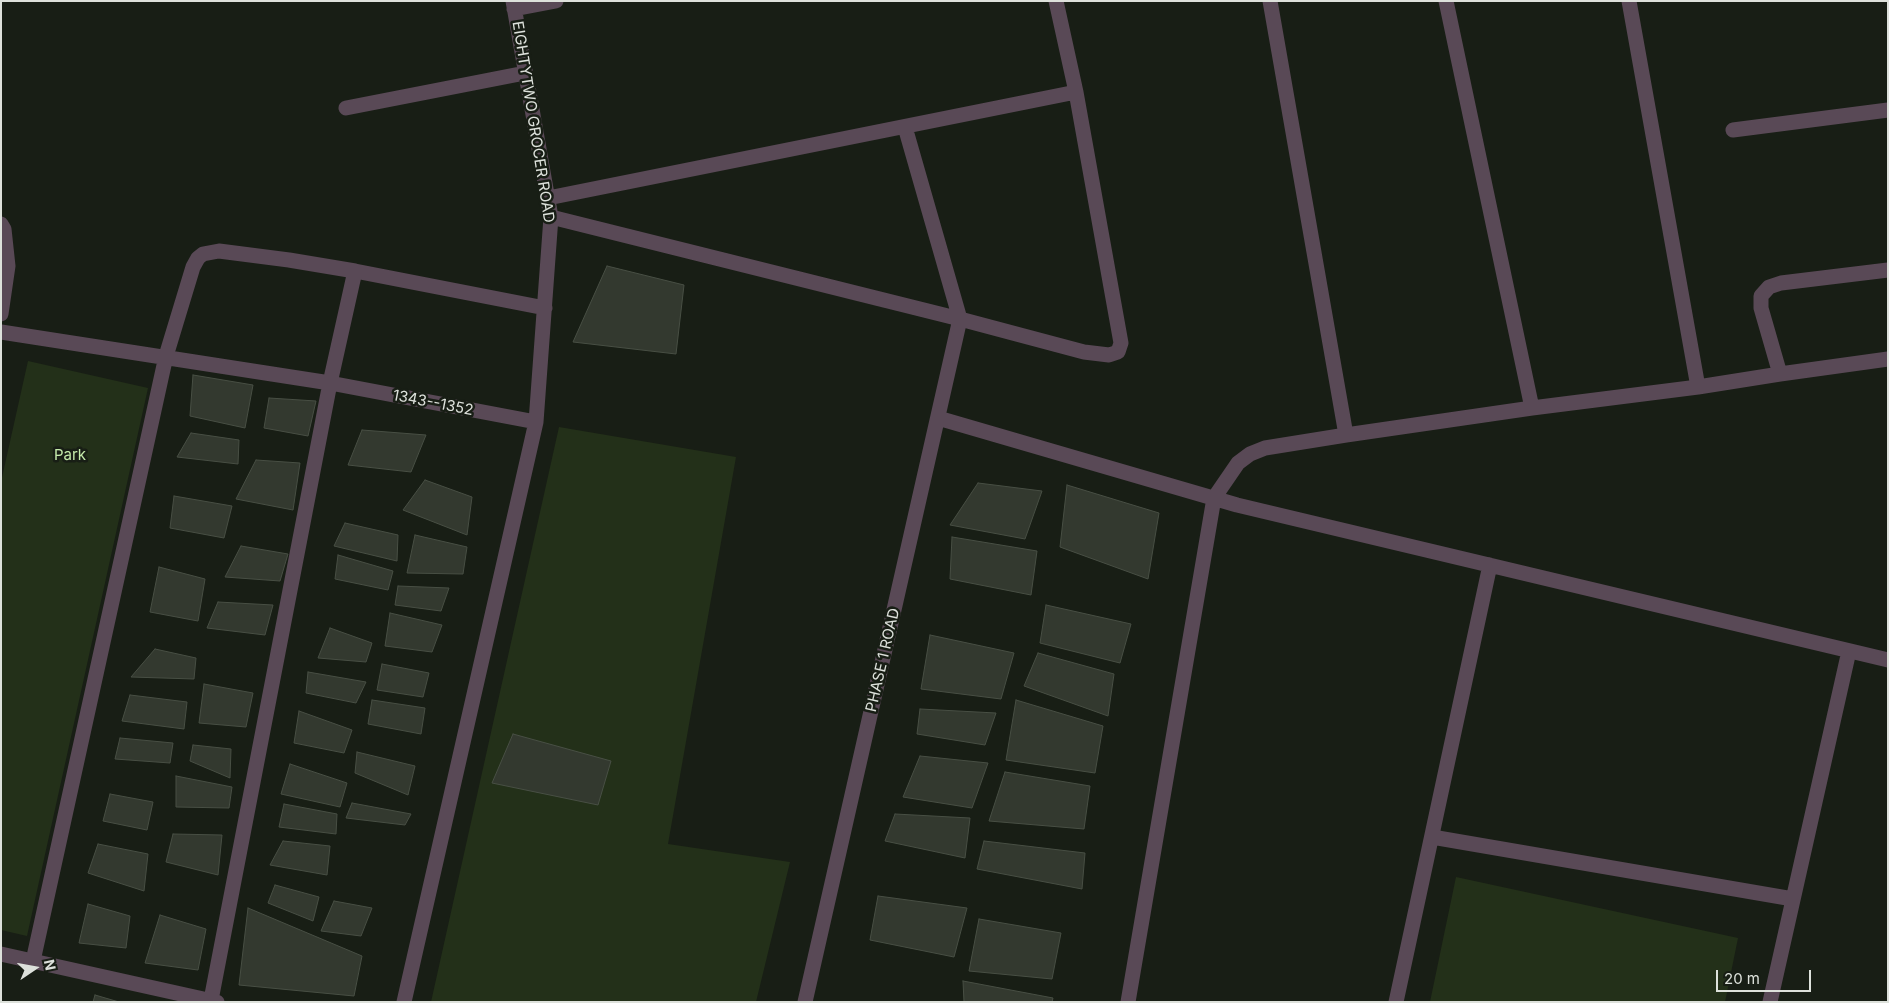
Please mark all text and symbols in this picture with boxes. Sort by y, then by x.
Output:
street label: EIGHTYTWO GROCER ROAD [508,20,558,224]
street label: 1343--1352 [391,386,475,420]
park label: Park [54,446,86,464]
street label: PHASE 1 ROAD [862,606,904,714]
north arrow [10,943,60,993]
text: N [41,958,60,972]
scale bar [1719,960,1814,992]
text: 20 m [1724,969,1760,988]

